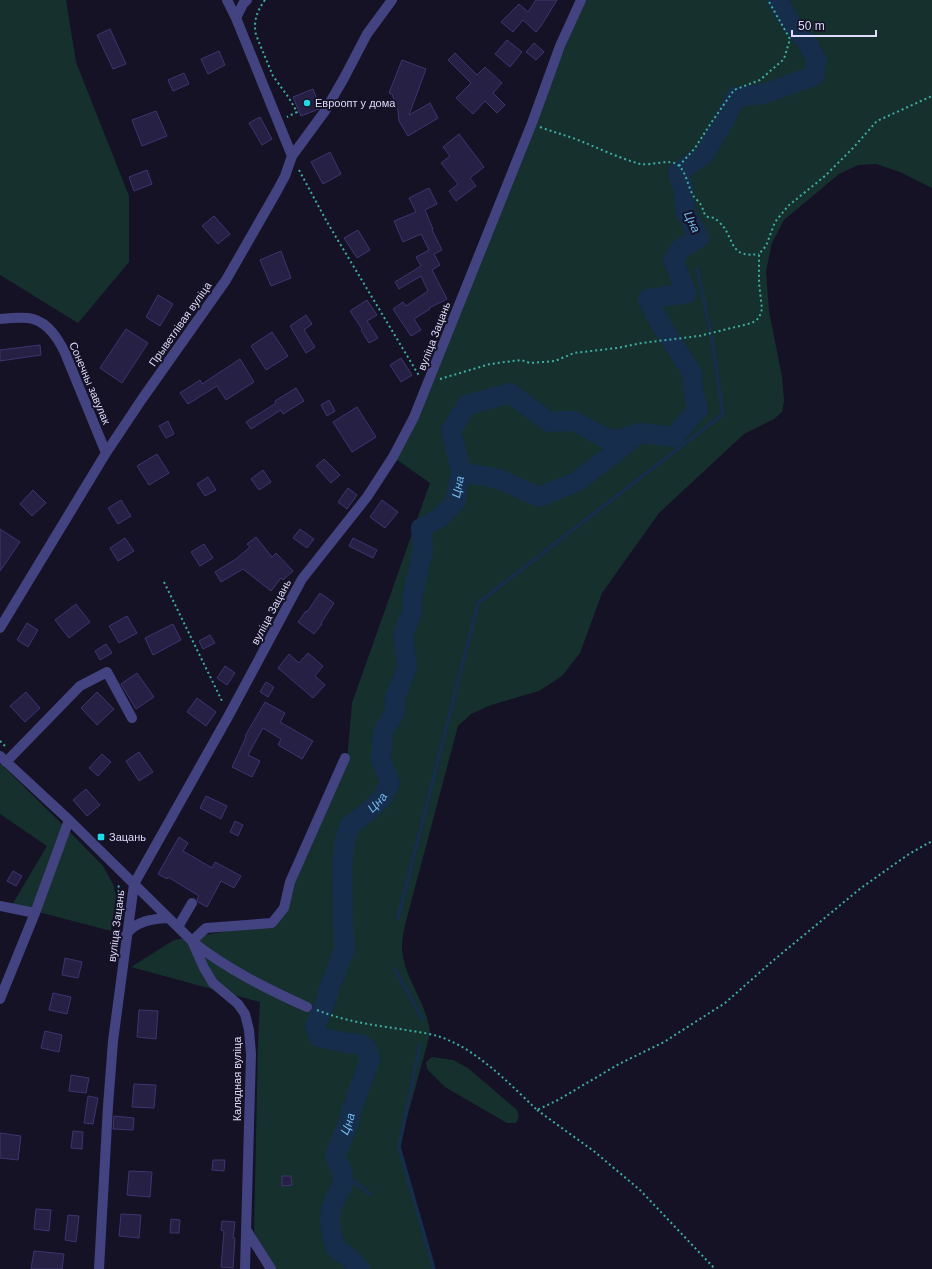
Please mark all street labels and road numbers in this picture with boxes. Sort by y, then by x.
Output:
street label: Прыветлівая вуліца [146,279,214,368]
street label: вуліца Зацань [415,300,453,372]
street label: Сонечны завулак [67,340,113,426]
street label: вуліца Зацань [249,577,293,647]
street label: вуліца Зацань [106,889,126,963]
street label: Калядная вуліца [231,1036,243,1121]

